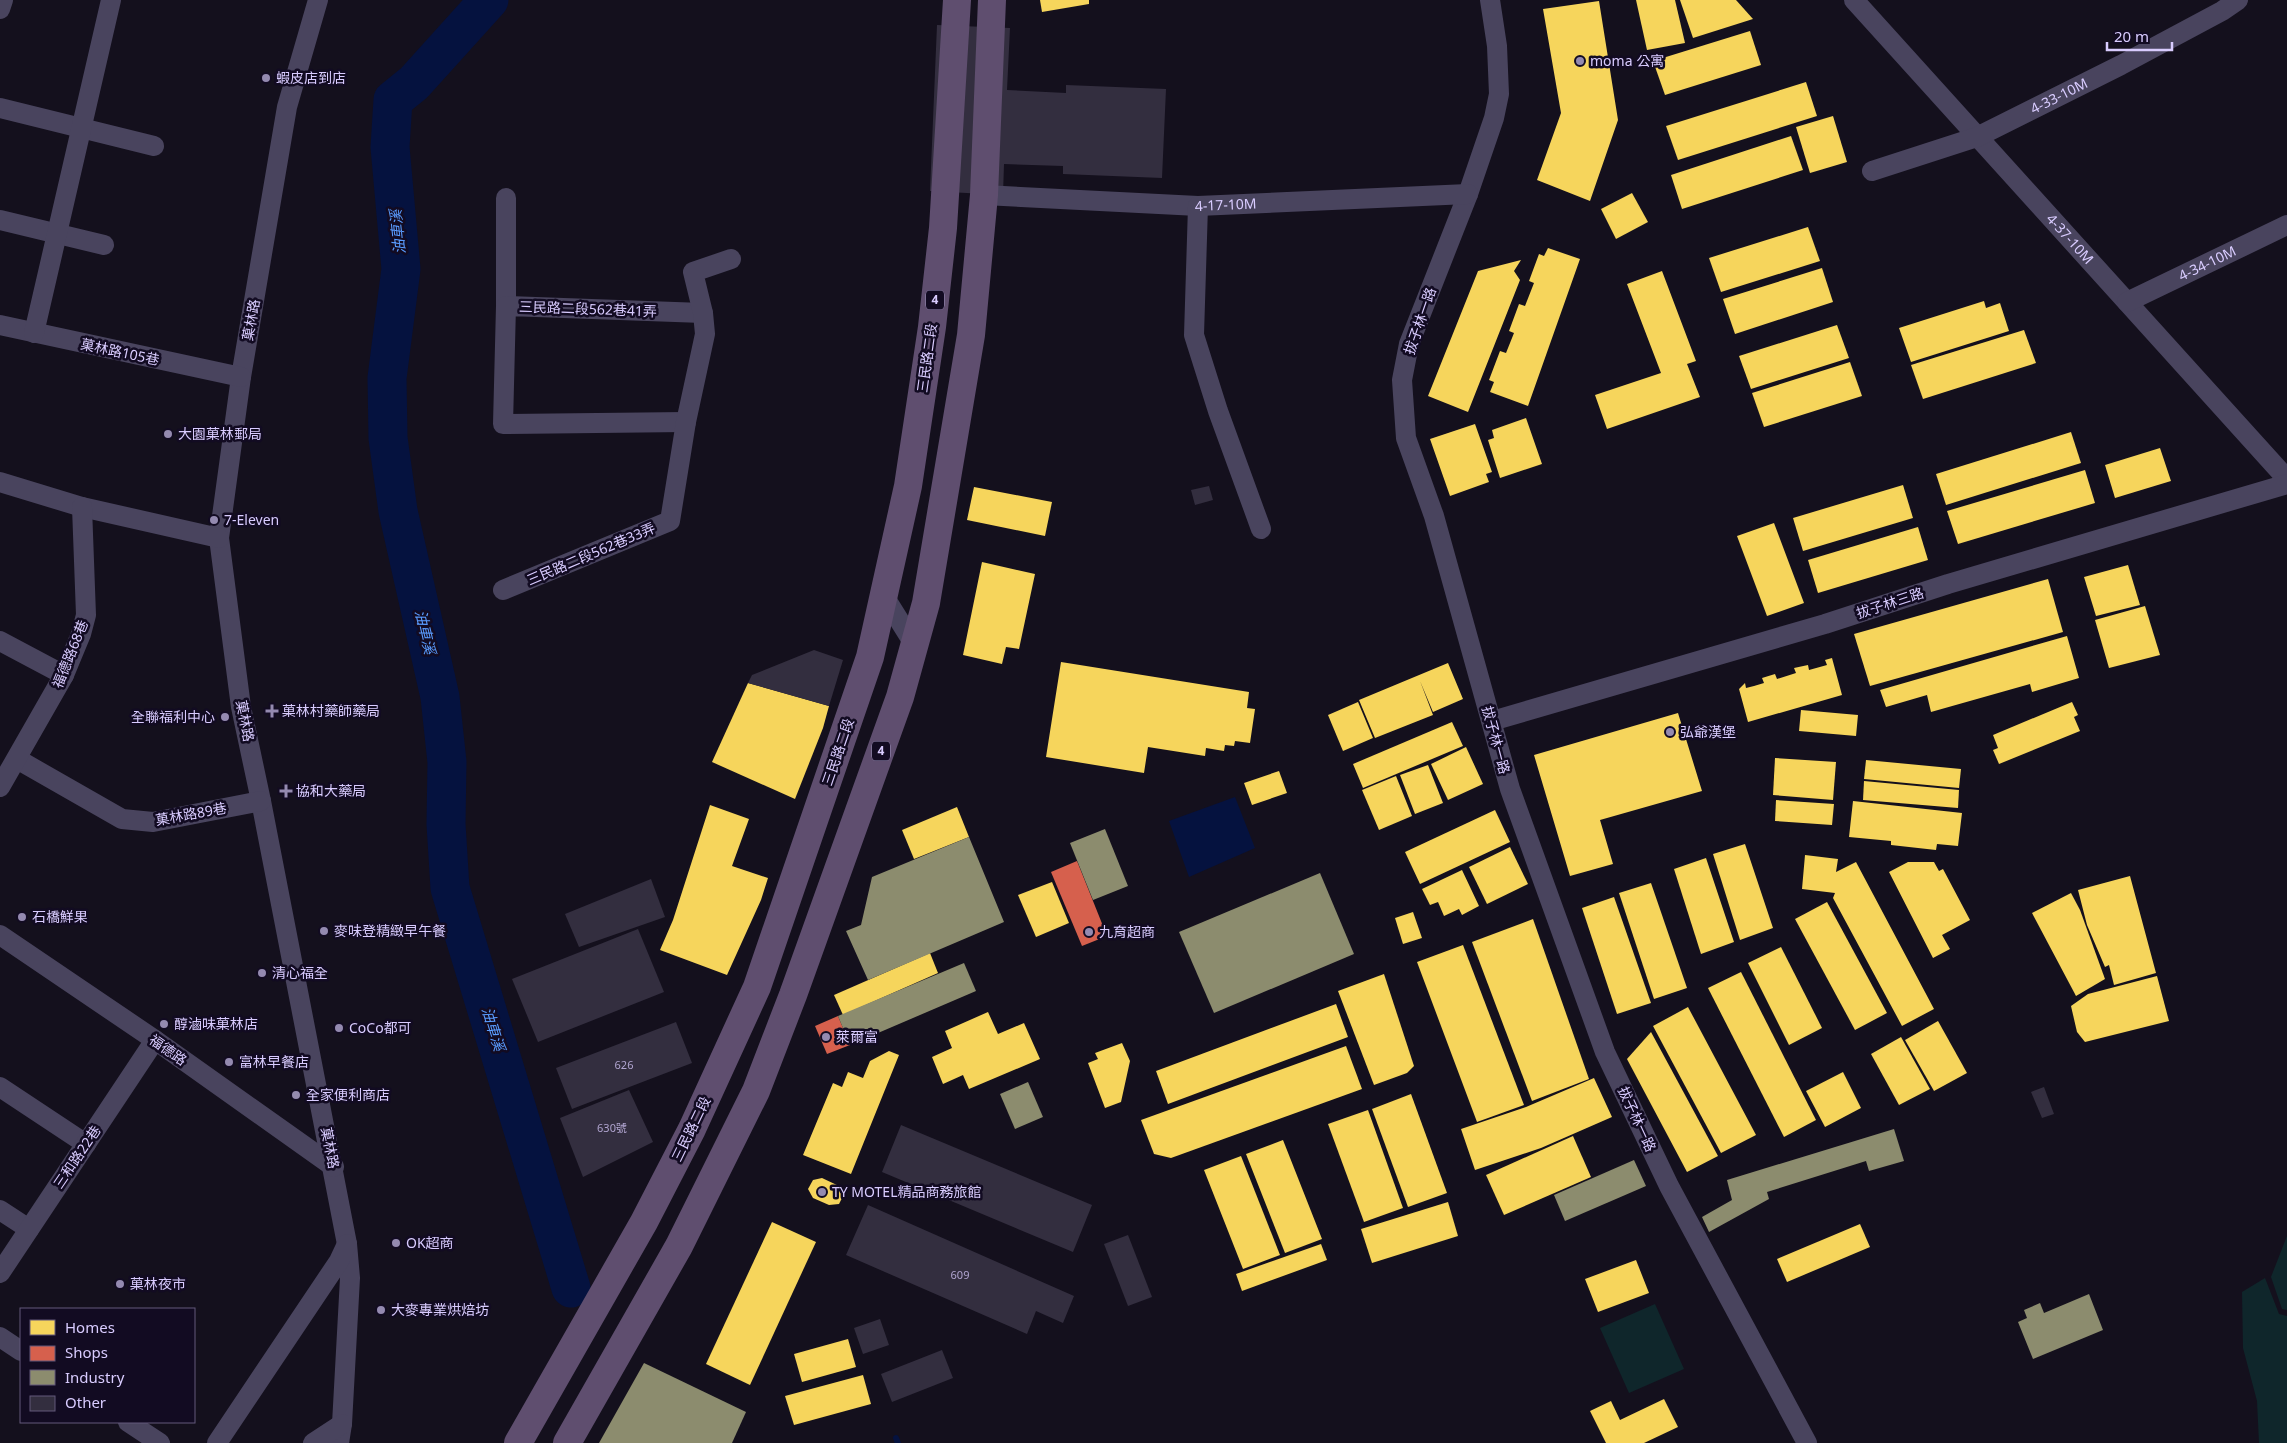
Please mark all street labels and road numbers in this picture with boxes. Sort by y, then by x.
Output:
street label: 4-33-10M [2027,73,2091,118]
street label: 4-17-10M [1194,193,1257,215]
street label: 4-37-10M [2043,209,2098,268]
street label: 4-34-10M [2175,241,2239,285]
street label: 拔子林一路 [1399,285,1440,357]
road number: 4 [926,290,944,310]
street label: 三民路二段562巷41弄 [519,297,657,320]
street label: 菓林路 [238,298,264,342]
street label: 三民路二段 [912,322,941,394]
street label: 菓林路105巷 [79,334,161,369]
street label: 三民路二段562巷33弄 [524,518,658,589]
street label: 拔子林三路 [1854,583,1926,622]
street label: 福德路68巷 [47,617,92,691]
street label: 菓林路 [232,698,259,743]
street label: 拔子林一路 [1478,704,1515,776]
street label: 三民路二段 [817,716,858,788]
road number: 4 [872,741,890,760]
street label: 菓林路89巷 [154,798,228,829]
street label: 福德路 [146,1030,191,1069]
street label: 拔子林一路 [1614,1083,1661,1155]
street label: 三民路二段 [667,1093,714,1164]
street label: 三和路22巷 [49,1122,105,1192]
street label: 菓林路 [317,1125,344,1170]

